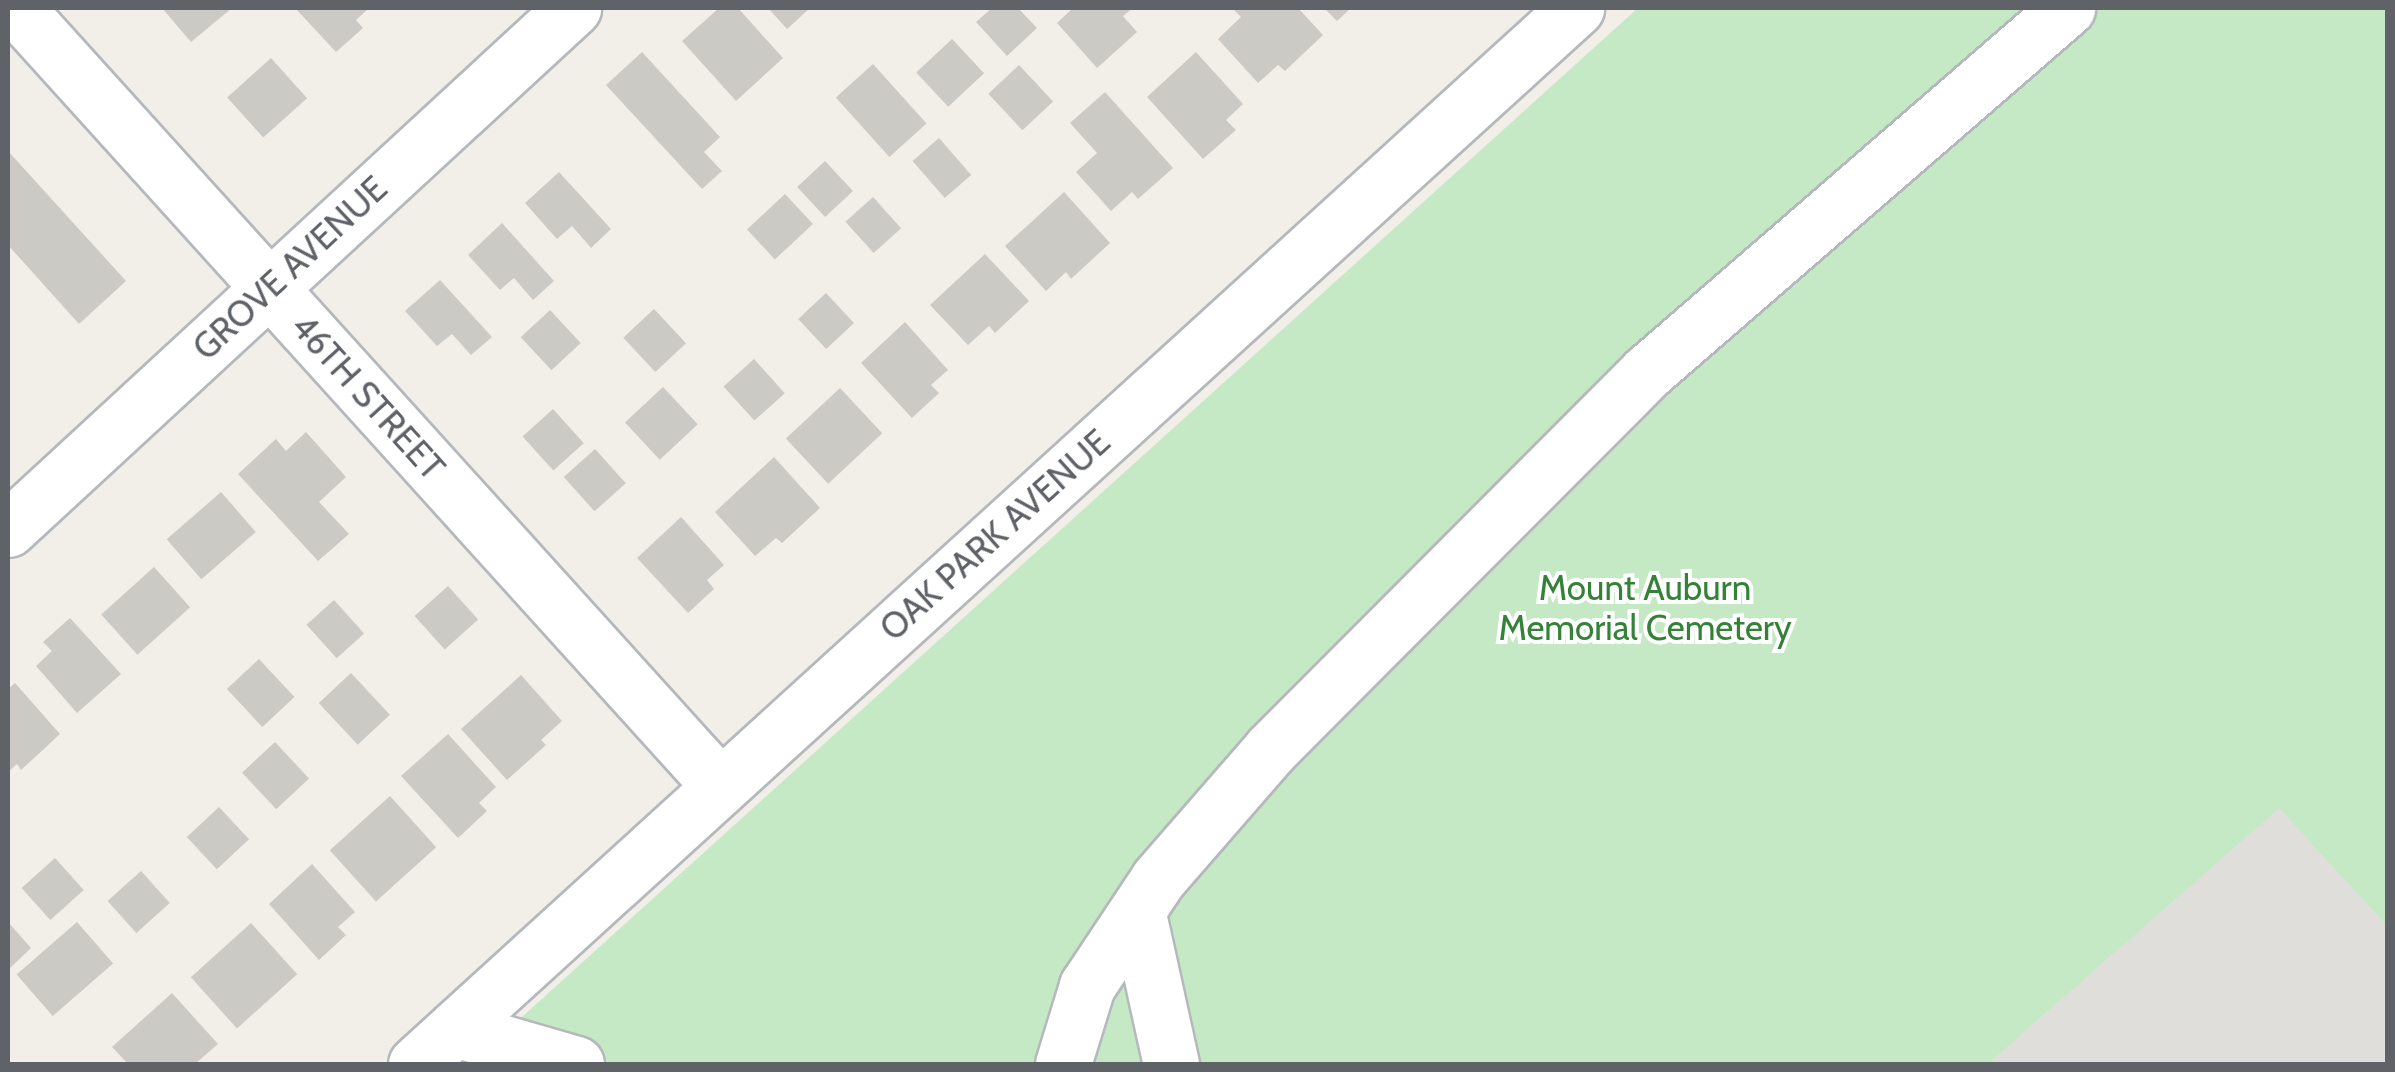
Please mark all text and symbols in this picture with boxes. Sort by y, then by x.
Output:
street label: GROVE AVENUE [184,167,396,369]
street label: 46TH STREET [283,306,453,488]
street label: OAK PARK AVENUE [871,421,1119,649]
park label: Mount Auburn Memorial Cemetery [1498,567,1792,649]

